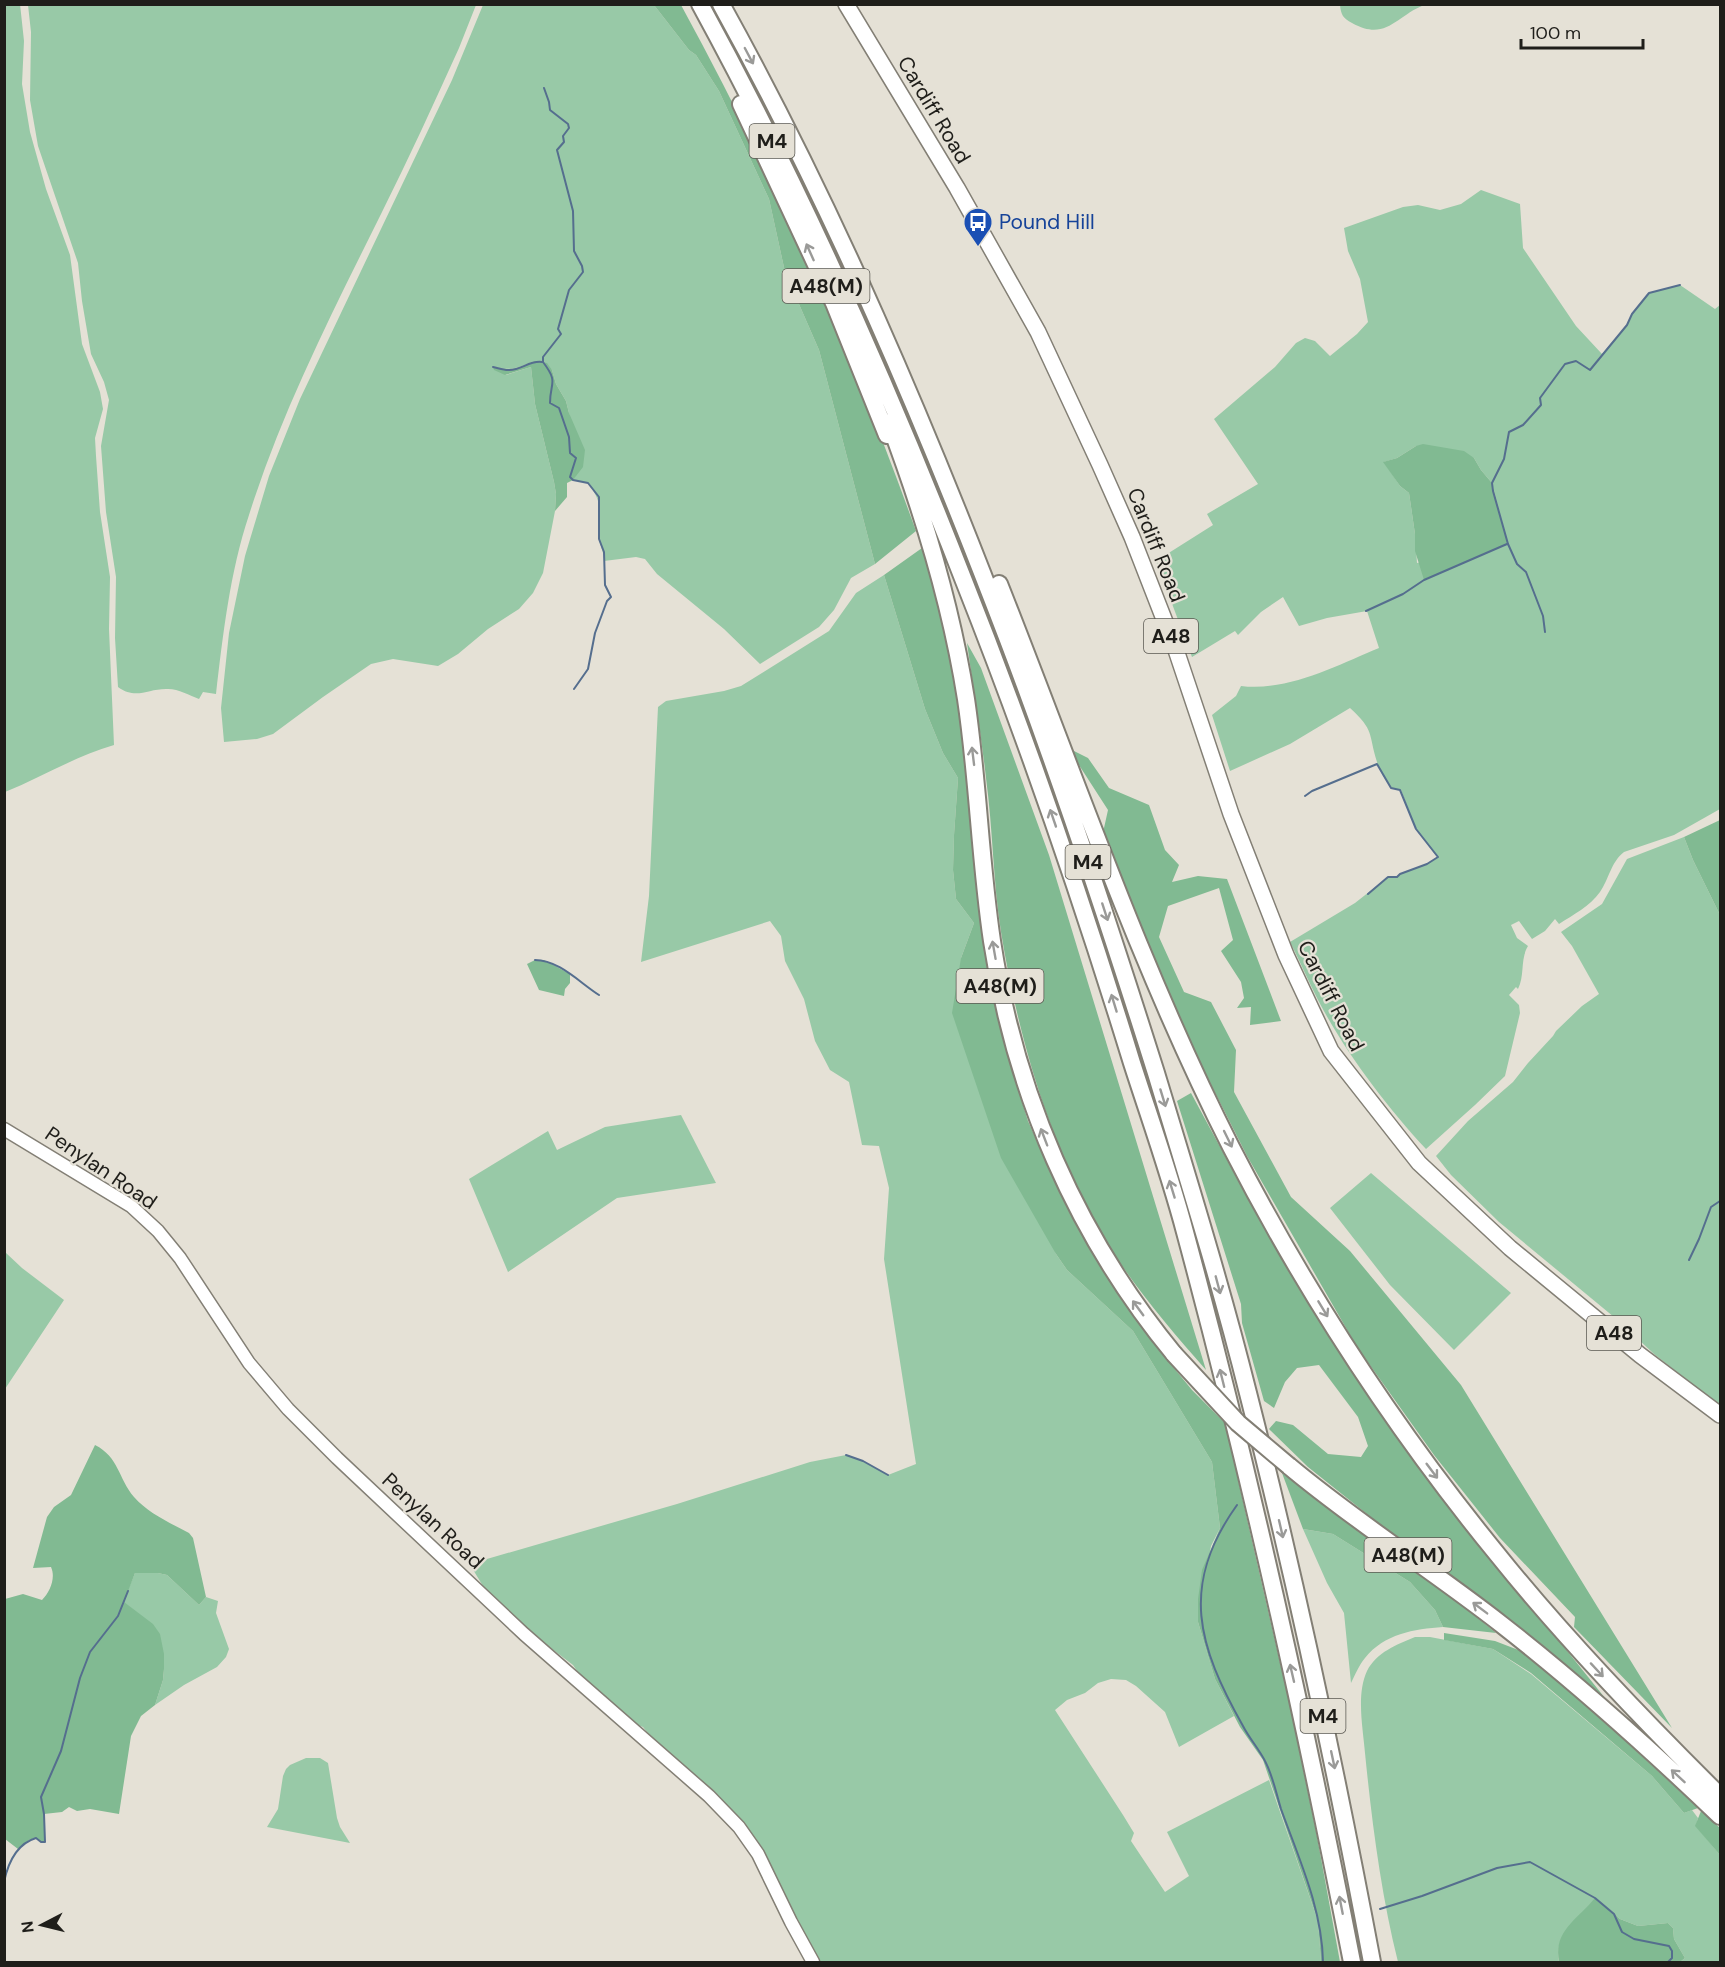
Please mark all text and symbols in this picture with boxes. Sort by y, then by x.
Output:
scale bar [1521,12,1642,50]
text: 100 m [1530,21,1581,45]
one-way arrow [744,46,755,64]
street label: Cardiff Road [891,51,977,169]
road number: M4 [750,124,794,158]
bus stop icon: Pound Hill [962,206,994,248]
place label: Pound Hill [999,208,1095,236]
one-way arrow [804,243,816,261]
road number: A48(M) [782,269,870,303]
street label: Cardiff Road [1120,484,1192,606]
road number: A48 [1144,619,1198,653]
one-way arrow [967,746,978,766]
one-way arrow [1046,809,1057,828]
road number: M4 [1066,845,1110,879]
one-way arrow [1100,902,1111,921]
street label: Cardiff Road [1291,936,1371,1056]
one-way arrow [988,940,999,960]
road number: A48(M) [956,969,1044,1003]
one-way arrow [1108,994,1119,1013]
one-way arrow [1158,1088,1169,1107]
street label: Penylan Road [39,1120,163,1216]
one-way arrow [1038,1129,1049,1147]
one-way arrow [1222,1130,1234,1148]
one-way arrow [1166,1180,1177,1199]
one-way arrow [1213,1275,1225,1294]
one-way arrow [1132,1300,1144,1316]
one-way arrow [1317,1300,1329,1317]
road number: A48 [1587,1316,1641,1350]
one-way arrow [1216,1369,1228,1388]
one-way arrow [1426,1462,1438,1478]
street label: Penylan Road [376,1467,490,1575]
one-way arrow [1276,1518,1287,1538]
road number: A48(M) [1364,1538,1452,1572]
one-way arrow [1472,1601,1488,1614]
one-way arrow [1590,1662,1604,1677]
one-way arrow [1286,1664,1298,1683]
road number: M4 [1300,1699,1346,1733]
one-way arrow [1328,1750,1339,1769]
one-way arrow [1670,1769,1685,1783]
north arrow [12,1895,72,1955]
one-way arrow [1335,1896,1346,1915]
text: N [16,1920,39,1934]

